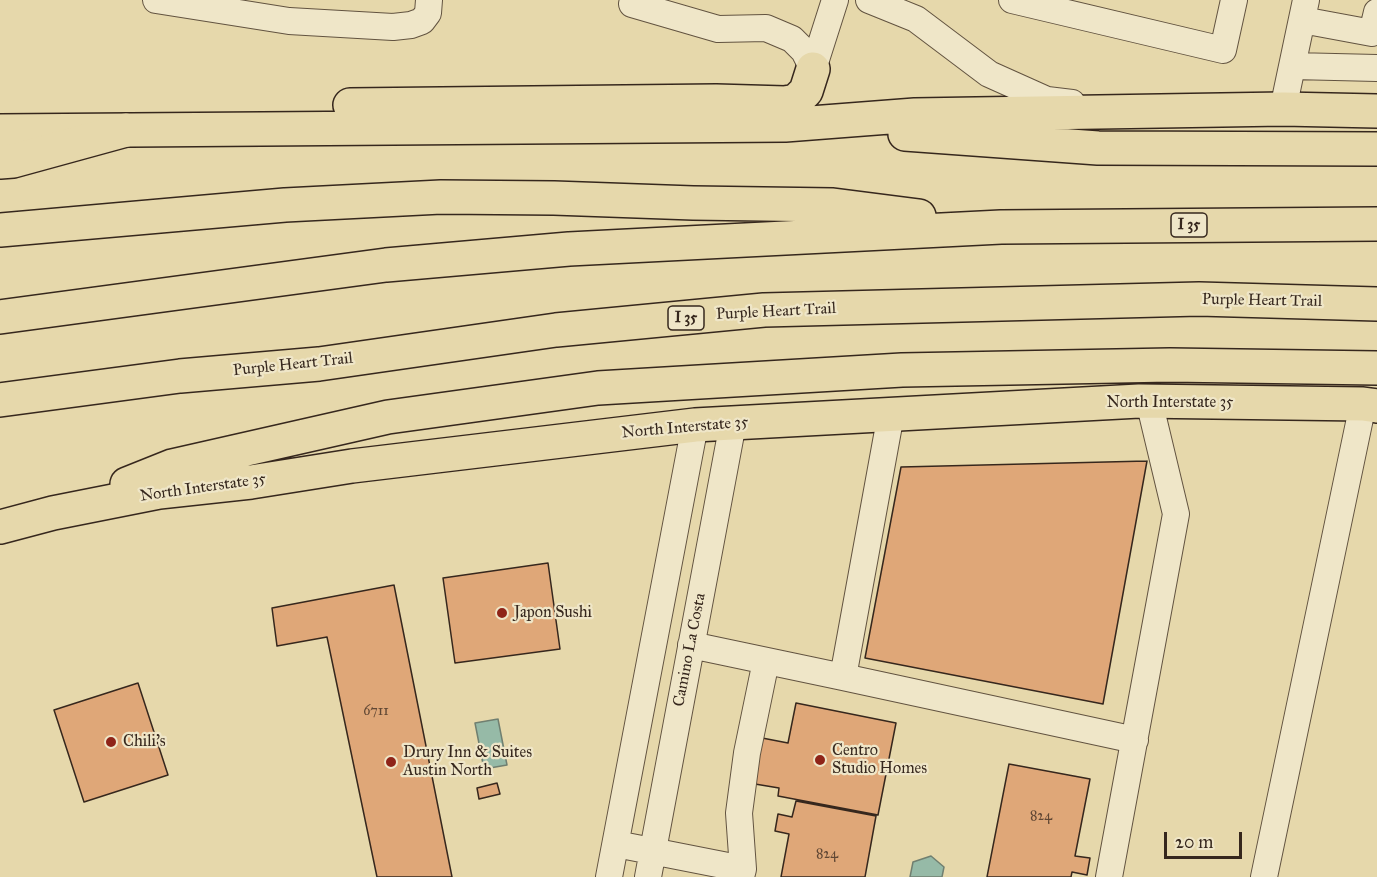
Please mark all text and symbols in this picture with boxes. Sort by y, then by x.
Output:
road number: I 35 [1171,213,1207,237]
street label: Purple Heart Trail [1202,290,1322,312]
street label: Purple Heart Trail [715,299,837,325]
road number: I 35 [668,306,704,330]
street label: Purple Heart Trail [232,349,354,381]
street label: North Interstate 35 [1106,393,1234,413]
street label: North Interstate 35 [621,413,749,443]
street label: North Interstate 35 [139,470,267,506]
street label: Camino La Costa [670,592,710,708]
place label: Japon Sushi [514,603,592,623]
marker: Japon Sushi [495,606,509,620]
house number: 6711 [363,704,389,720]
place label: Chili's [123,732,166,752]
marker: Chili's [104,735,118,749]
place label: Centro Studio Homes [832,741,927,779]
place label: Drury Inn & Suites Austin North [403,743,532,781]
marker: Centro Studio Homes [813,753,827,767]
marker: Drury Inn & Suites Austin North [384,755,398,769]
house number: 824 [1030,809,1052,825]
scale bar [1167,820,1245,858]
text: 20 m [1175,831,1213,853]
house number: 824 [816,847,838,863]

